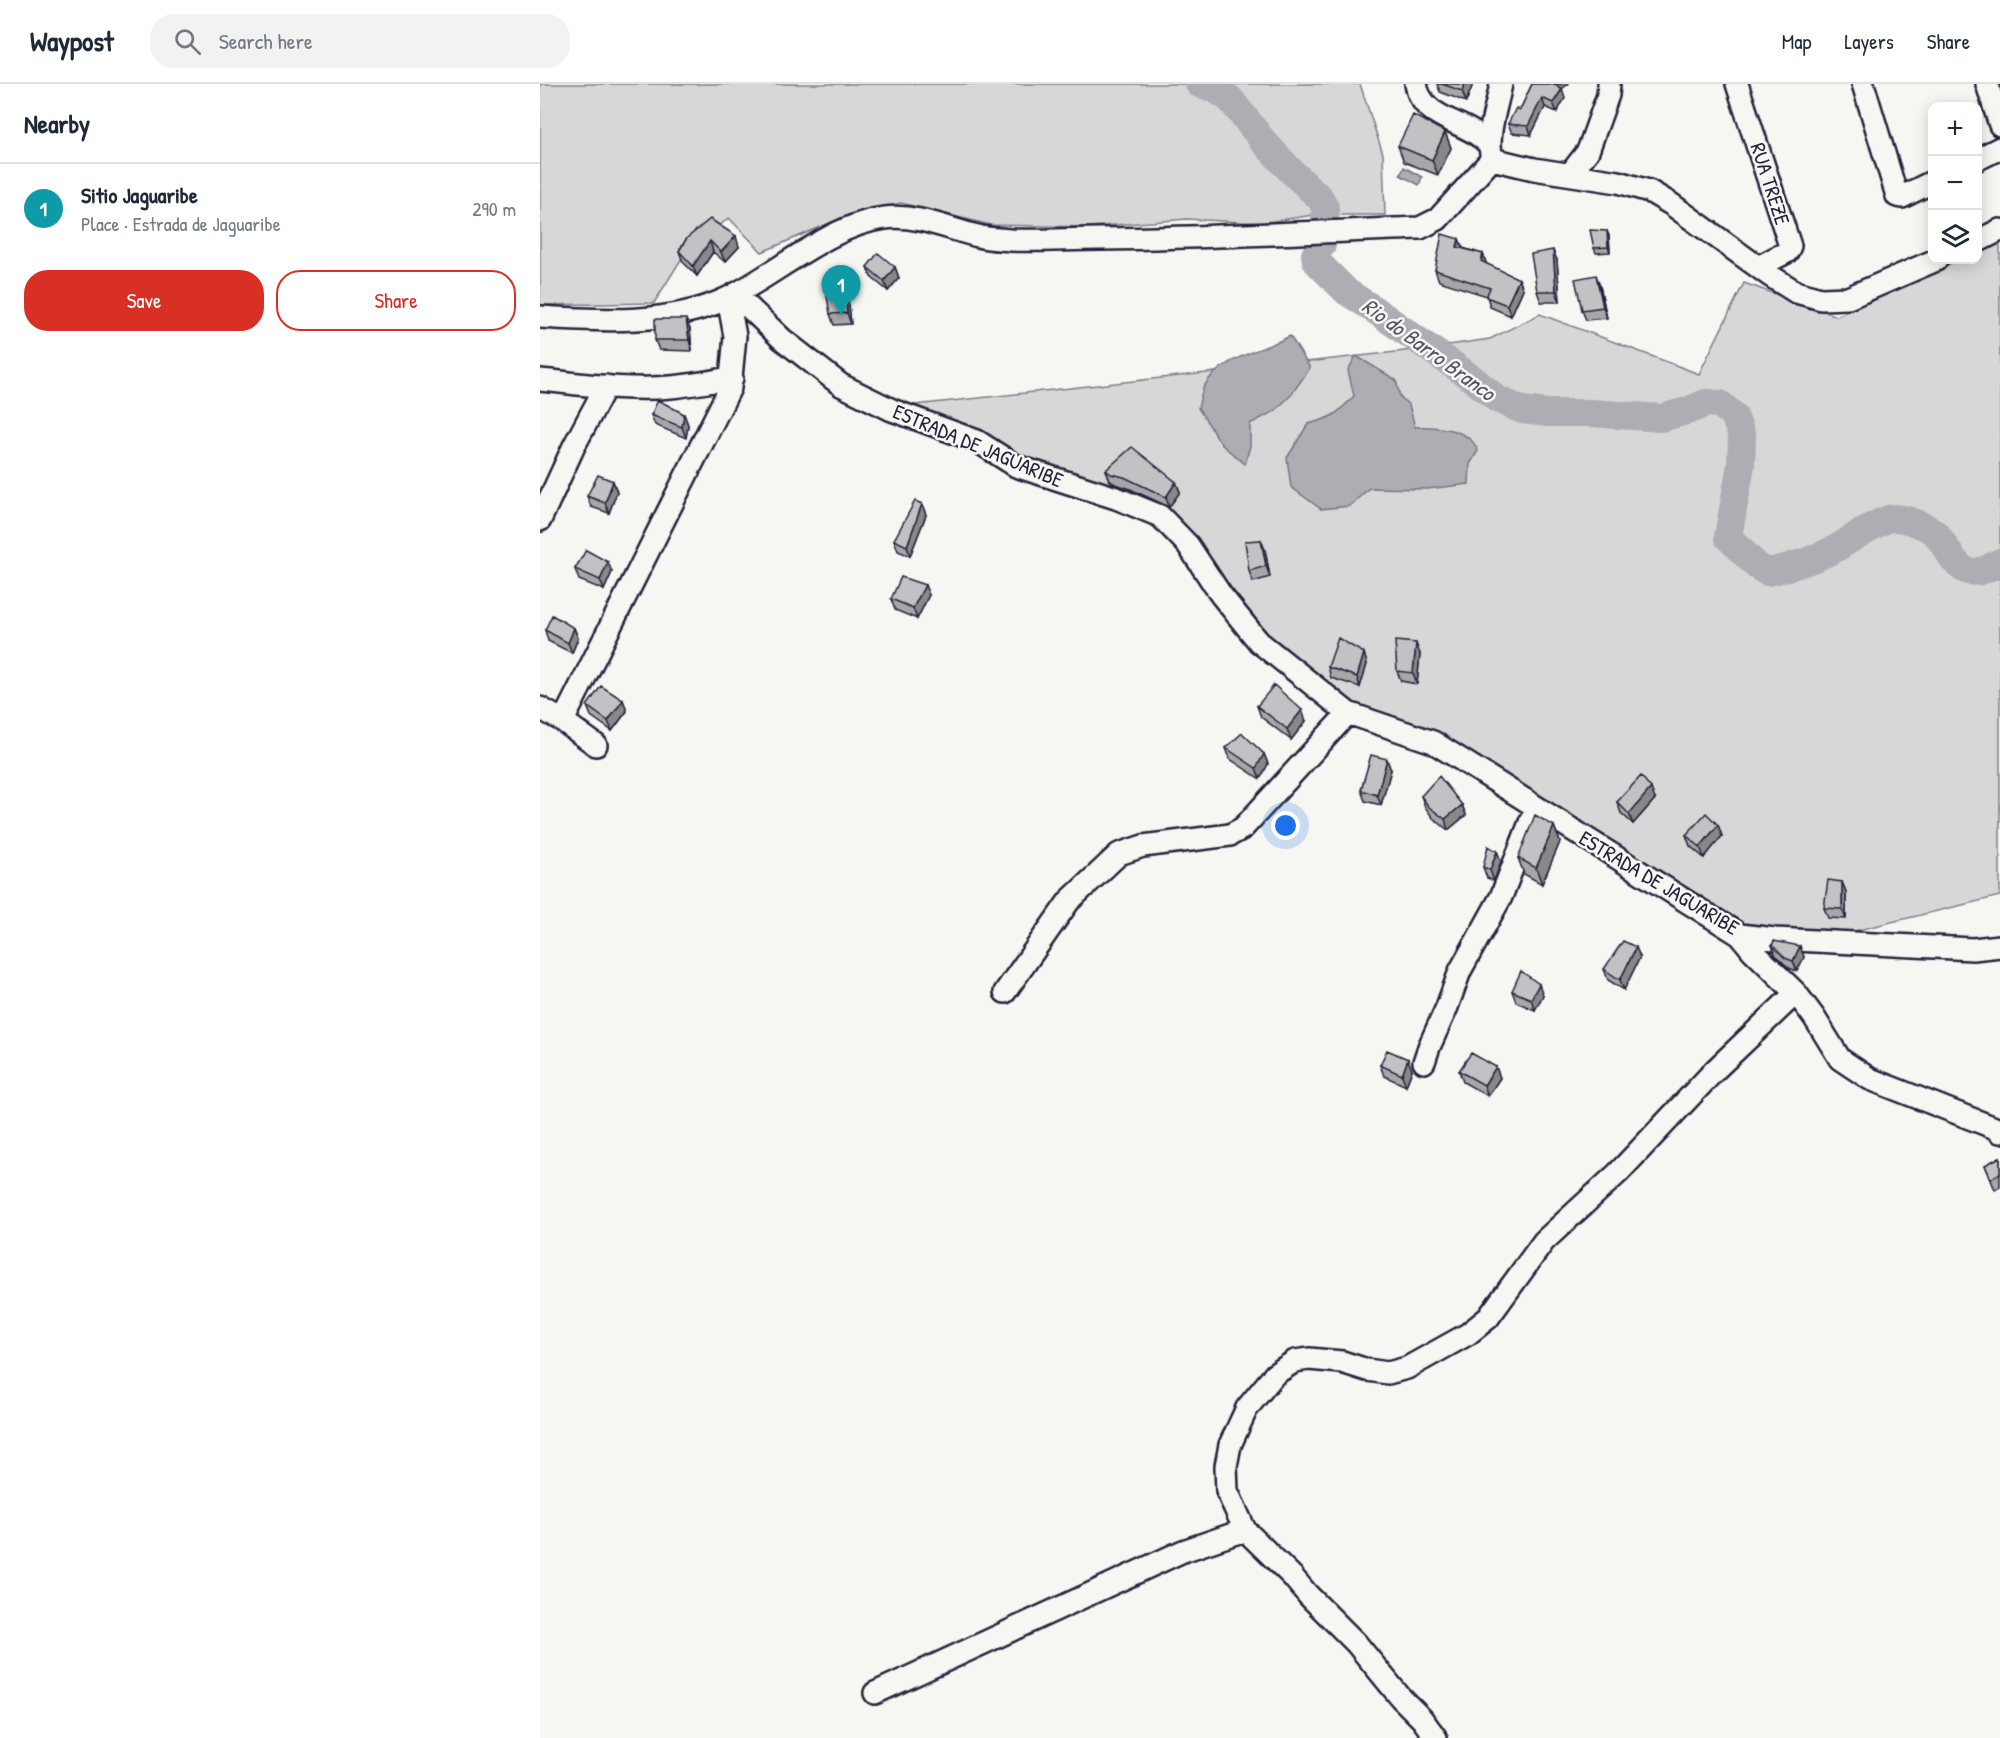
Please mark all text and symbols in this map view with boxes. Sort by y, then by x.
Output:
search box [150,14,570,68]
text: Waypost [30,22,114,60]
icon: search [171,25,204,58]
text: Search here [219,26,313,56]
text: Map [1782,27,1811,56]
text: Layers [1844,27,1894,56]
text: Share [1927,27,1970,56]
map controls [1928,102,1982,264]
button: + [1928,102,1982,156]
text: Nearby [24,106,90,141]
street label: RUA TREZE [1744,139,1797,229]
button: − [1928,156,1982,210]
text: Sitio Jaguaribe [81,180,198,210]
text: 1 [40,195,47,222]
text: 290 m [472,195,516,222]
text: Place · Estrada de Jaguaribe [81,210,281,237]
button: layers [1928,210,1982,264]
pin: 1 [822,266,860,315]
button: Save [24,270,264,331]
button: Share [276,270,516,331]
water label: Rio do Barro Branco [1356,291,1503,409]
street label: ESTRADA DE JAGUARIBE [889,397,1068,494]
your location [1271,811,1300,840]
street label: ESTRADA DE JAGUARIBE [1574,823,1745,942]

